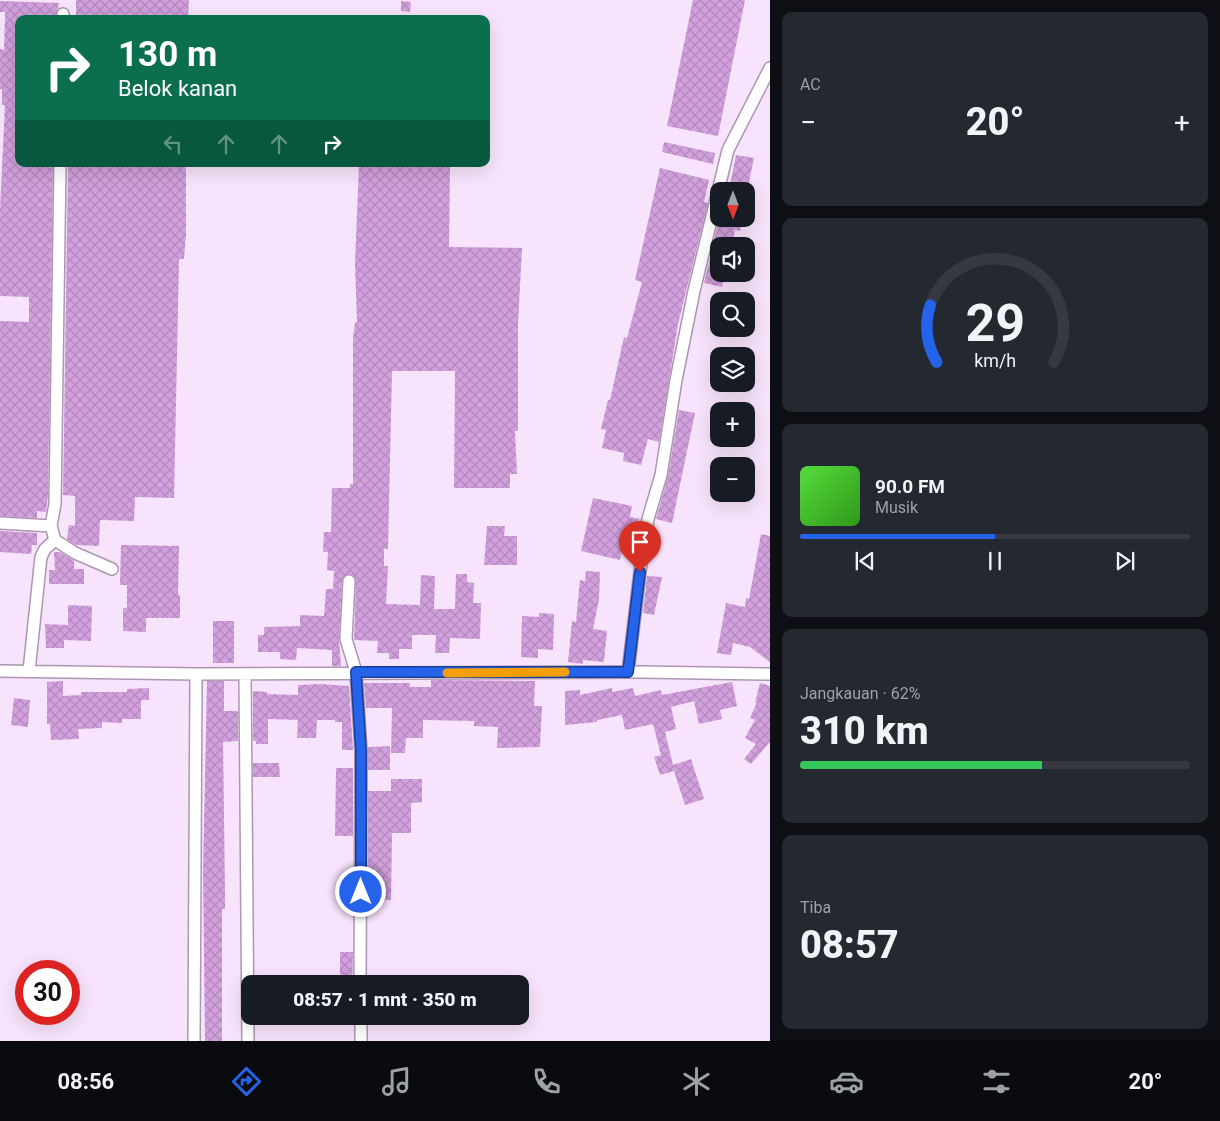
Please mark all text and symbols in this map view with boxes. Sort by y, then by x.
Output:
text: 130 m [118,34,217,75]
icon: right [35,35,100,100]
text: AC [800,75,821,94]
text: Belok kanan [118,76,237,101]
text: 20° [966,100,1024,144]
text: − [800,106,816,139]
text: + [1174,106,1190,139]
icon: left [159,130,187,158]
icon: ahead [212,130,240,158]
icon: ahead [265,130,293,158]
icon: right [318,130,346,158]
north arrow [710,182,755,228]
map controls [710,182,755,502]
button: sound [710,237,755,282]
button: search [710,292,755,337]
text: 29 [965,293,1025,354]
button: layers [710,347,755,392]
text: km/h [974,350,1016,371]
button: + [710,402,755,447]
button: − [710,457,755,502]
text: 90.0 FM [875,475,945,498]
text: Musik [875,498,918,517]
pin [619,521,661,572]
icon: arrive [626,528,654,556]
icon: previous [851,547,879,575]
icon: pause [981,547,1009,575]
icon: next [1111,547,1139,575]
text: Jangkauan · 62% [800,684,920,703]
text: 310 km [800,709,929,753]
position arrow [334,865,386,917]
text: Tiba [800,898,831,917]
text: 08:57 [800,923,899,967]
speed limit sign: 30 [15,960,80,1025]
text: 08:57 · 1 mnt · 350 m [293,988,477,1011]
icon: directions [229,1064,264,1099]
icon: music [379,1064,414,1099]
icon: phone [529,1064,564,1099]
icon: climate [679,1064,714,1099]
icon: car [829,1064,864,1099]
icon: filters [979,1064,1014,1099]
text: 08:56 [57,1069,114,1094]
text: 20° [1129,1069,1162,1094]

